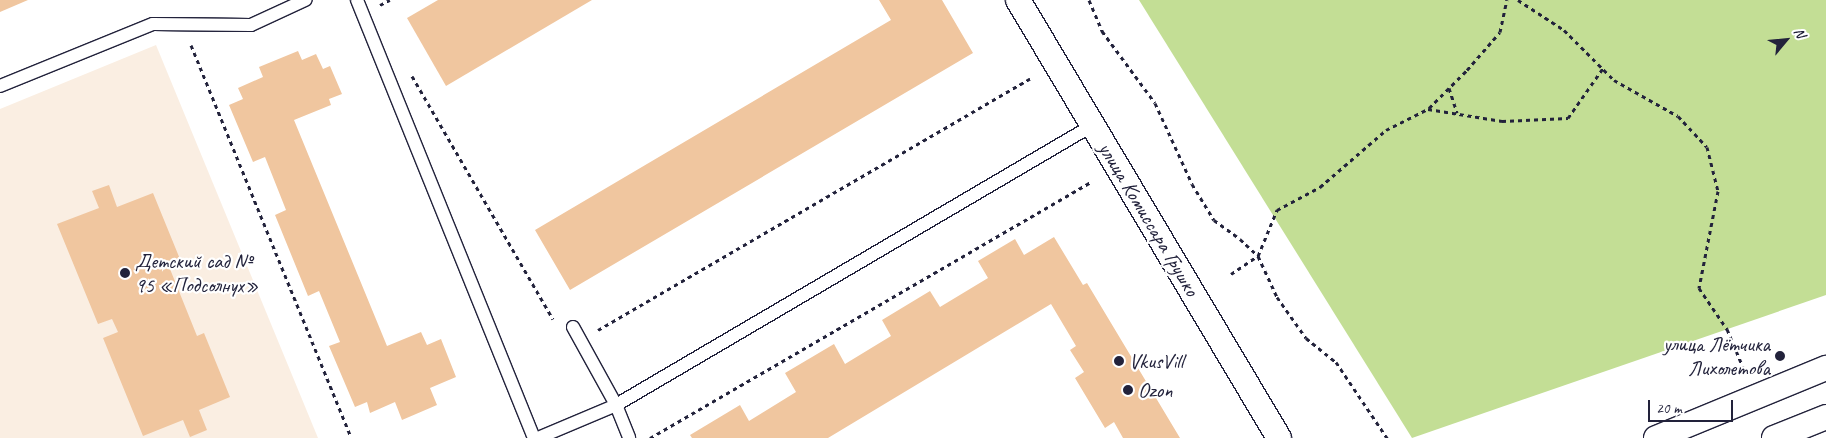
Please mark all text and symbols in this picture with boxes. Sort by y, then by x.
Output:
north arrow [1761,15,1811,65]
text: N [1790,25,1809,41]
street label: улица Комиссара Грушко [1093,138,1205,300]
place label: Детский сад № 95 «Подсолнух» [135,248,259,298]
marker: Детский сад № 95 «Подсолнух» [119,267,131,279]
place label: улица Лётчика Лихолетова [1663,331,1770,381]
place label: VkusVill [1129,348,1183,374]
marker: улица Лётчика Лихолетова [1774,350,1786,362]
marker: VkusVill [1113,355,1125,367]
place label: Ozon [1138,377,1173,403]
marker: Ozon [1122,384,1134,396]
scale bar [1651,390,1736,422]
text: 20 m [1656,399,1682,418]

